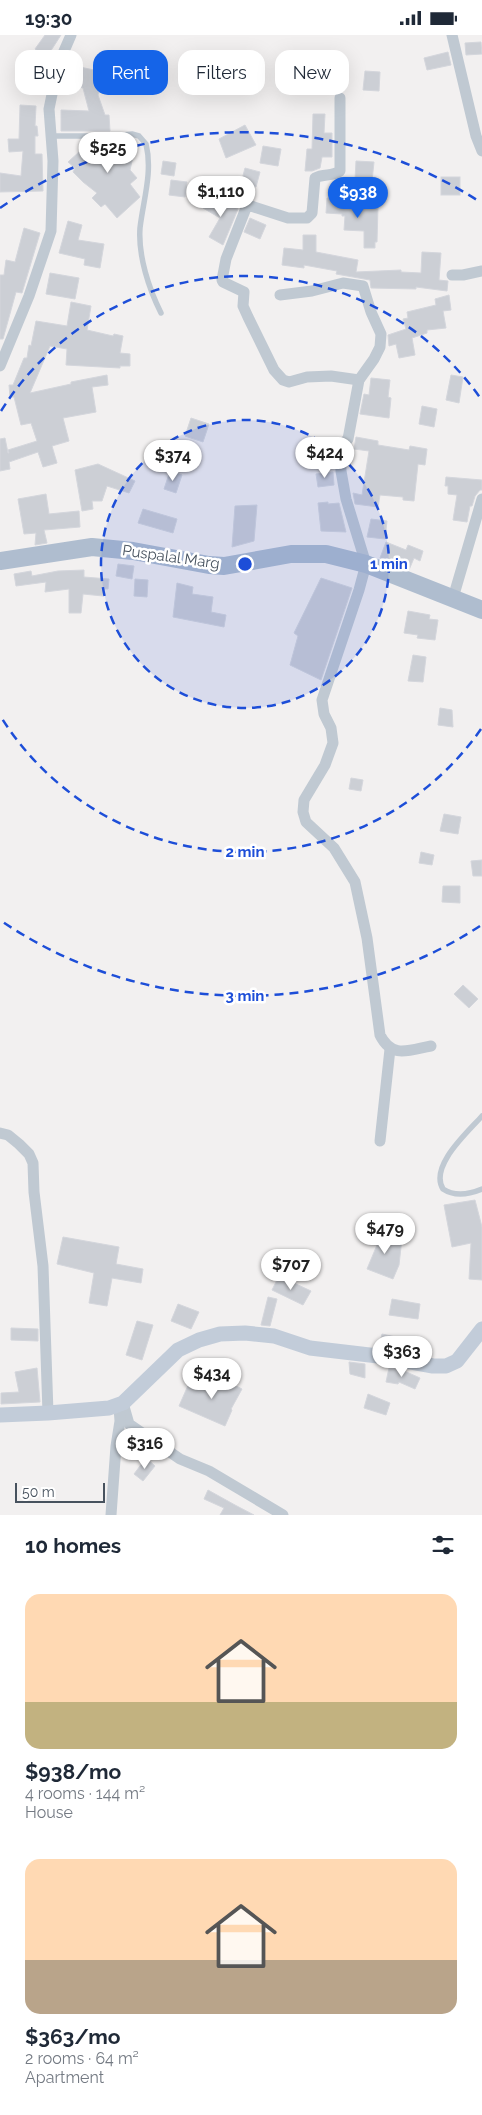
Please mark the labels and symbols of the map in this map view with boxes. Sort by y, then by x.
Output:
pin: $525 [78,131,138,174]
pin: $1,110 [180,175,262,218]
pin: $938 [328,177,388,219]
pin: $424 [295,437,355,479]
pin: $374 [143,439,203,482]
street label: Puspalal Marg [121,541,221,573]
centre of rings [236,555,254,573]
text: 1 min [370,555,408,573]
text: 2 min [226,843,264,861]
text: 3 min [226,987,264,1005]
pin: $479 [355,1213,415,1255]
pin: $707 [261,1249,321,1291]
pin: $363 [372,1335,432,1378]
pin: $434 [182,1357,242,1400]
pin: $316 [115,1427,175,1470]
scale bar [15,1480,105,1503]

